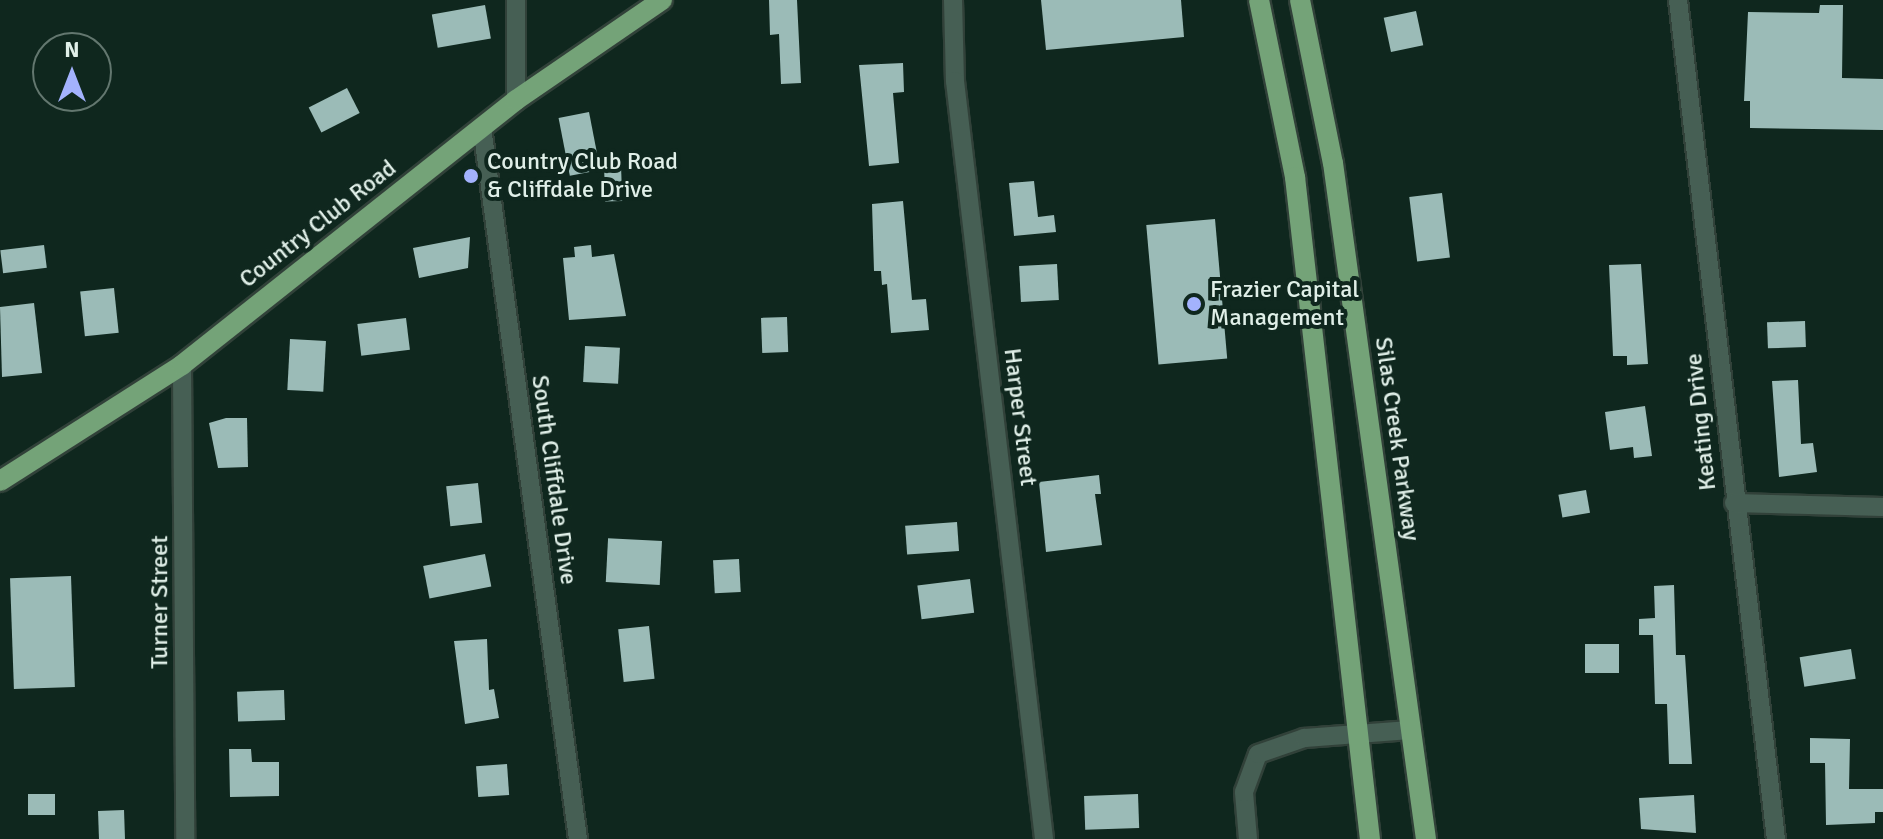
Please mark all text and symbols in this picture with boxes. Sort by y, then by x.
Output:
north arrow [32,32,112,112]
text: N [64,36,80,63]
place label: Country Club Road & Cliffdale Drive [487,148,678,204]
street label: Country Club Road [234,154,402,294]
marker: Country Club Road & Cliffdale Drive [462,167,480,185]
place label: Frazier Capital Management [1210,276,1359,332]
marker: Frazier Capital Management [1185,295,1203,313]
street label: Silas Creek Parkway [1368,335,1426,543]
street label: Harper Street [997,346,1043,488]
street label: Keating Drive [1679,352,1723,492]
street label: South Cliffdale Drive [525,373,583,587]
street label: Turner Street [146,535,174,669]

